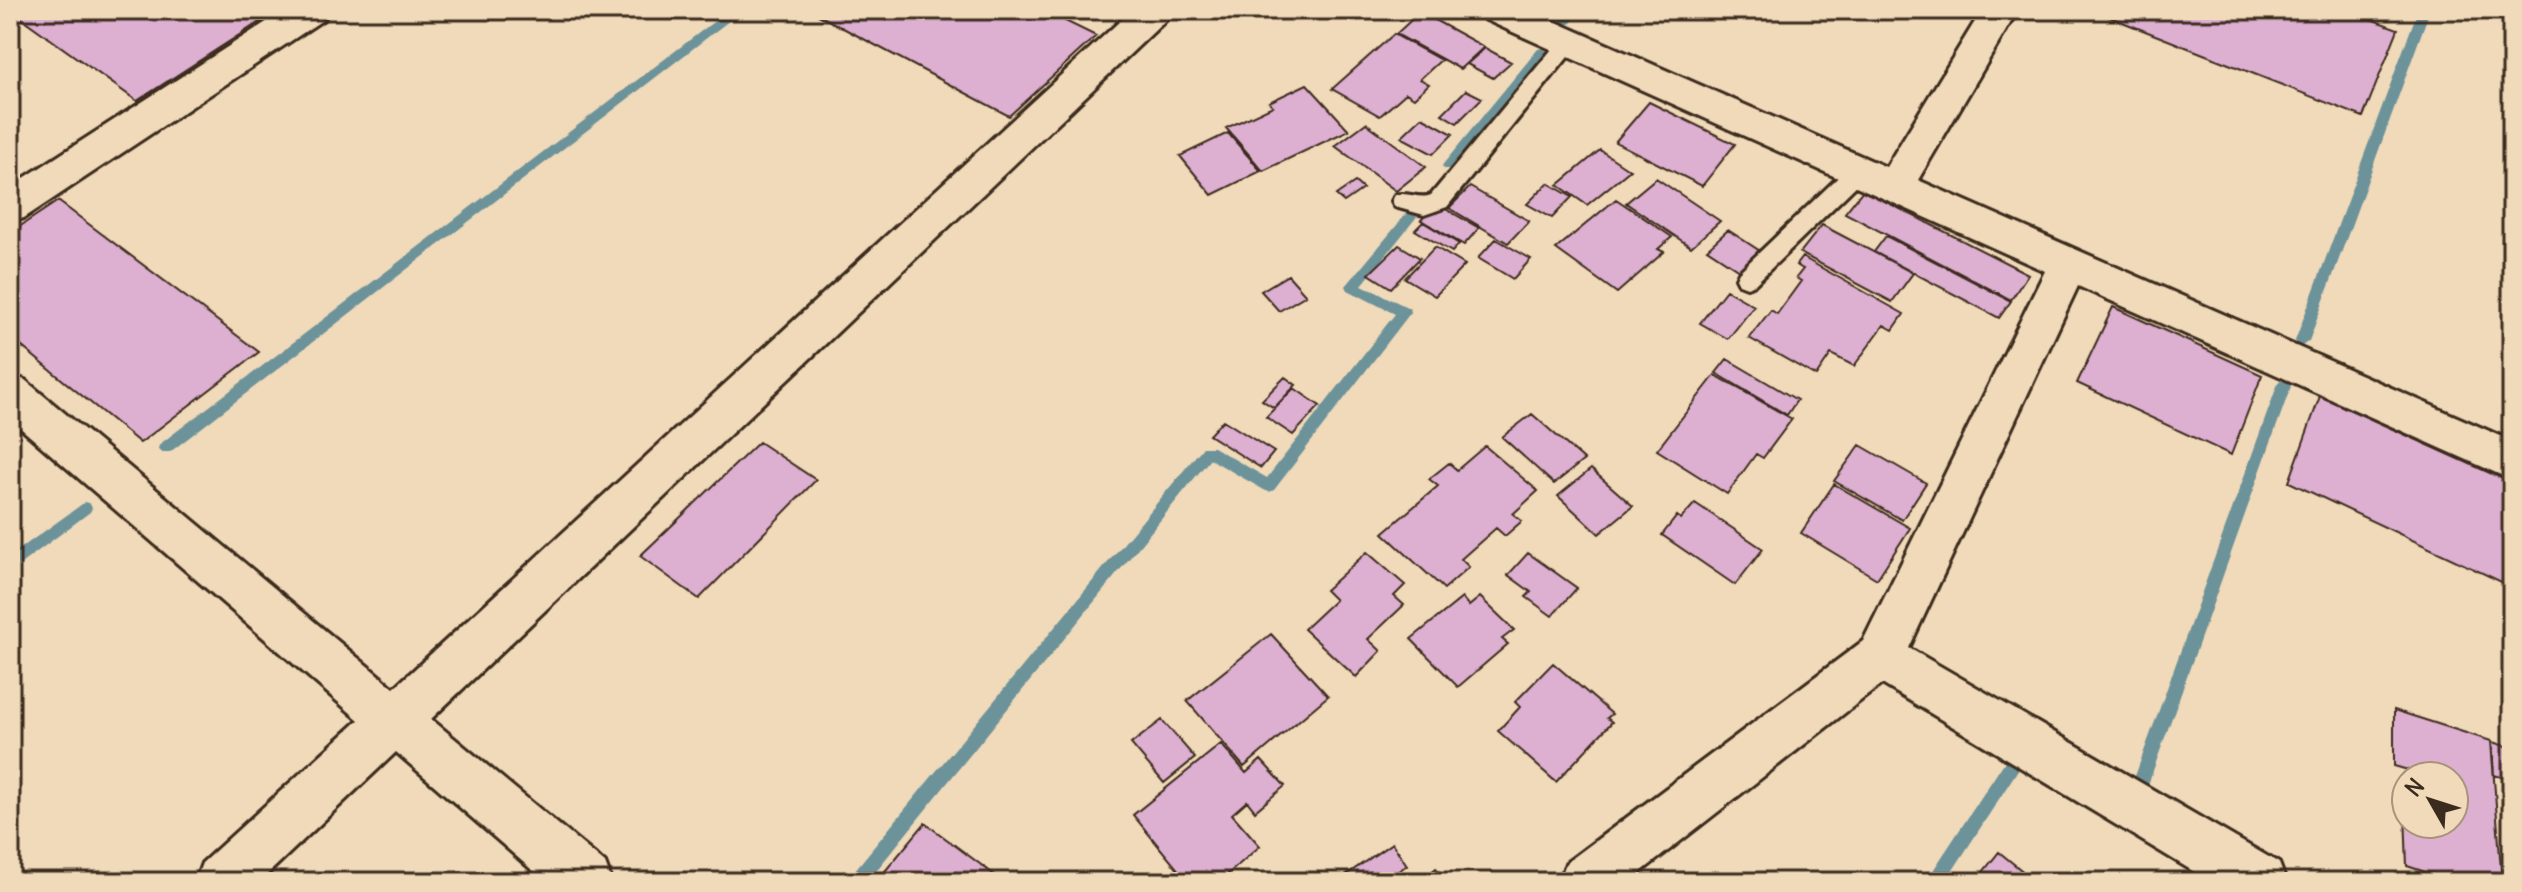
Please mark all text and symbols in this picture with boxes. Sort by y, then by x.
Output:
north arrow [2390,760,2470,840]
text: N [2399,773,2430,802]

